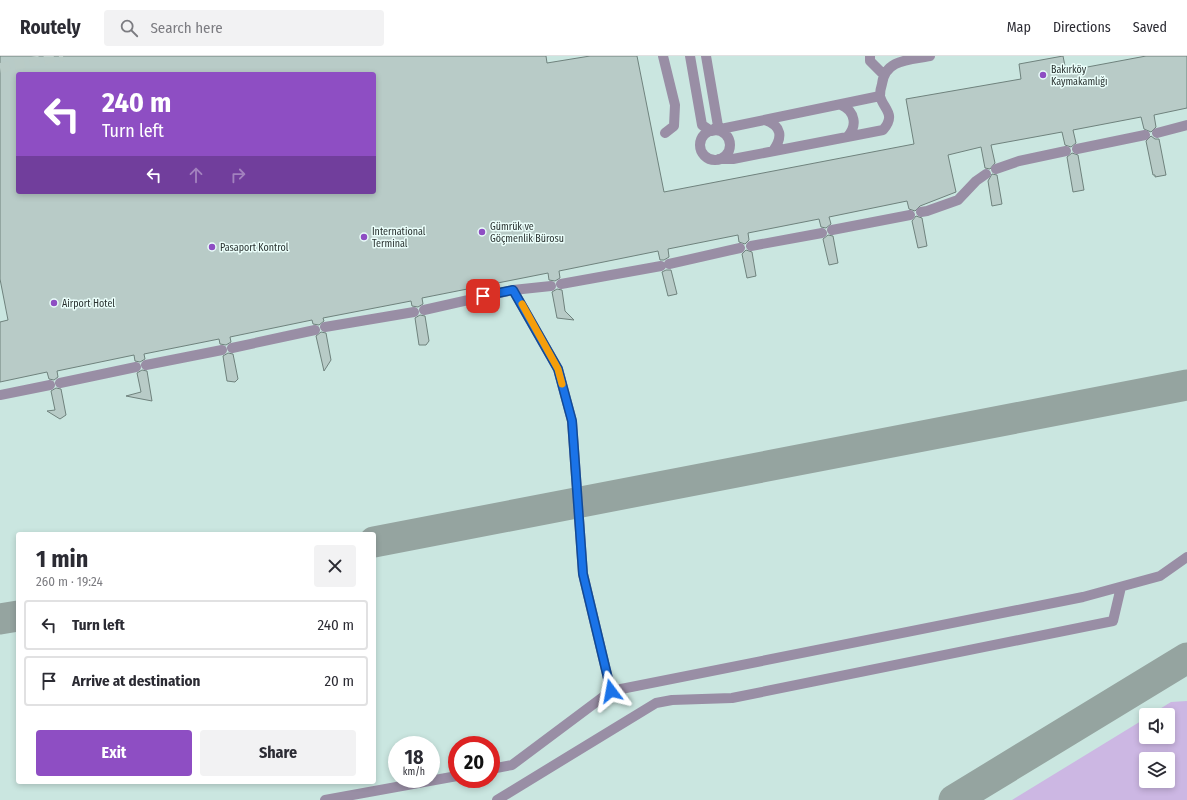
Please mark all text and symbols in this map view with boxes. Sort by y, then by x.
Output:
search box [104,10,384,46]
text: Routely [20,16,80,39]
icon: search [118,17,140,39]
text: Search here [150,19,223,37]
text: Map [1007,19,1031,36]
text: Directions [1053,19,1111,36]
text: Saved [1133,19,1167,36]
place label: Bakırköy Kaymakamlığı [1051,64,1108,88]
marker: Bakırköy Kaymakamlığı [1038,70,1048,80]
text: 240 m [102,86,171,119]
icon: left [36,88,88,140]
text: Turn left [102,120,164,142]
icon: left [143,164,165,186]
icon: ahead [185,164,207,186]
icon: right [227,164,249,186]
place label: Gümrük ve Göçmenlik Bürosu [490,221,564,245]
place label: International Terminal [372,226,426,250]
marker: Gümrük ve Göçmenlik Bürosu [477,227,487,237]
marker: International Terminal [359,232,369,242]
marker: Pasaport Kontrol [207,242,217,252]
place label: Pasaport Kontrol [220,242,289,254]
pin [466,279,500,313]
icon: arrive [472,285,494,307]
marker: Airport Hotel [49,298,59,308]
place label: Airport Hotel [62,298,115,310]
text: 1 min [36,545,88,573]
button: close [314,545,356,587]
text: 260 m · 19:24 [36,574,103,589]
icon: left [38,614,60,636]
text: Turn left [72,616,125,634]
text: 240 m [318,616,354,634]
icon: arrive [38,670,60,692]
position arrow [590,670,632,712]
text: Arrive at destination [72,672,200,690]
text: 20 m [325,672,354,690]
map controls [1139,708,1175,788]
button: sound [1139,708,1175,744]
button: Exit [36,730,192,776]
button: Share [200,730,356,776]
speed limit sign: 20 [448,736,500,788]
text: 18 [404,745,424,769]
button: layers [1139,752,1175,788]
text: km/h [403,766,425,778]

